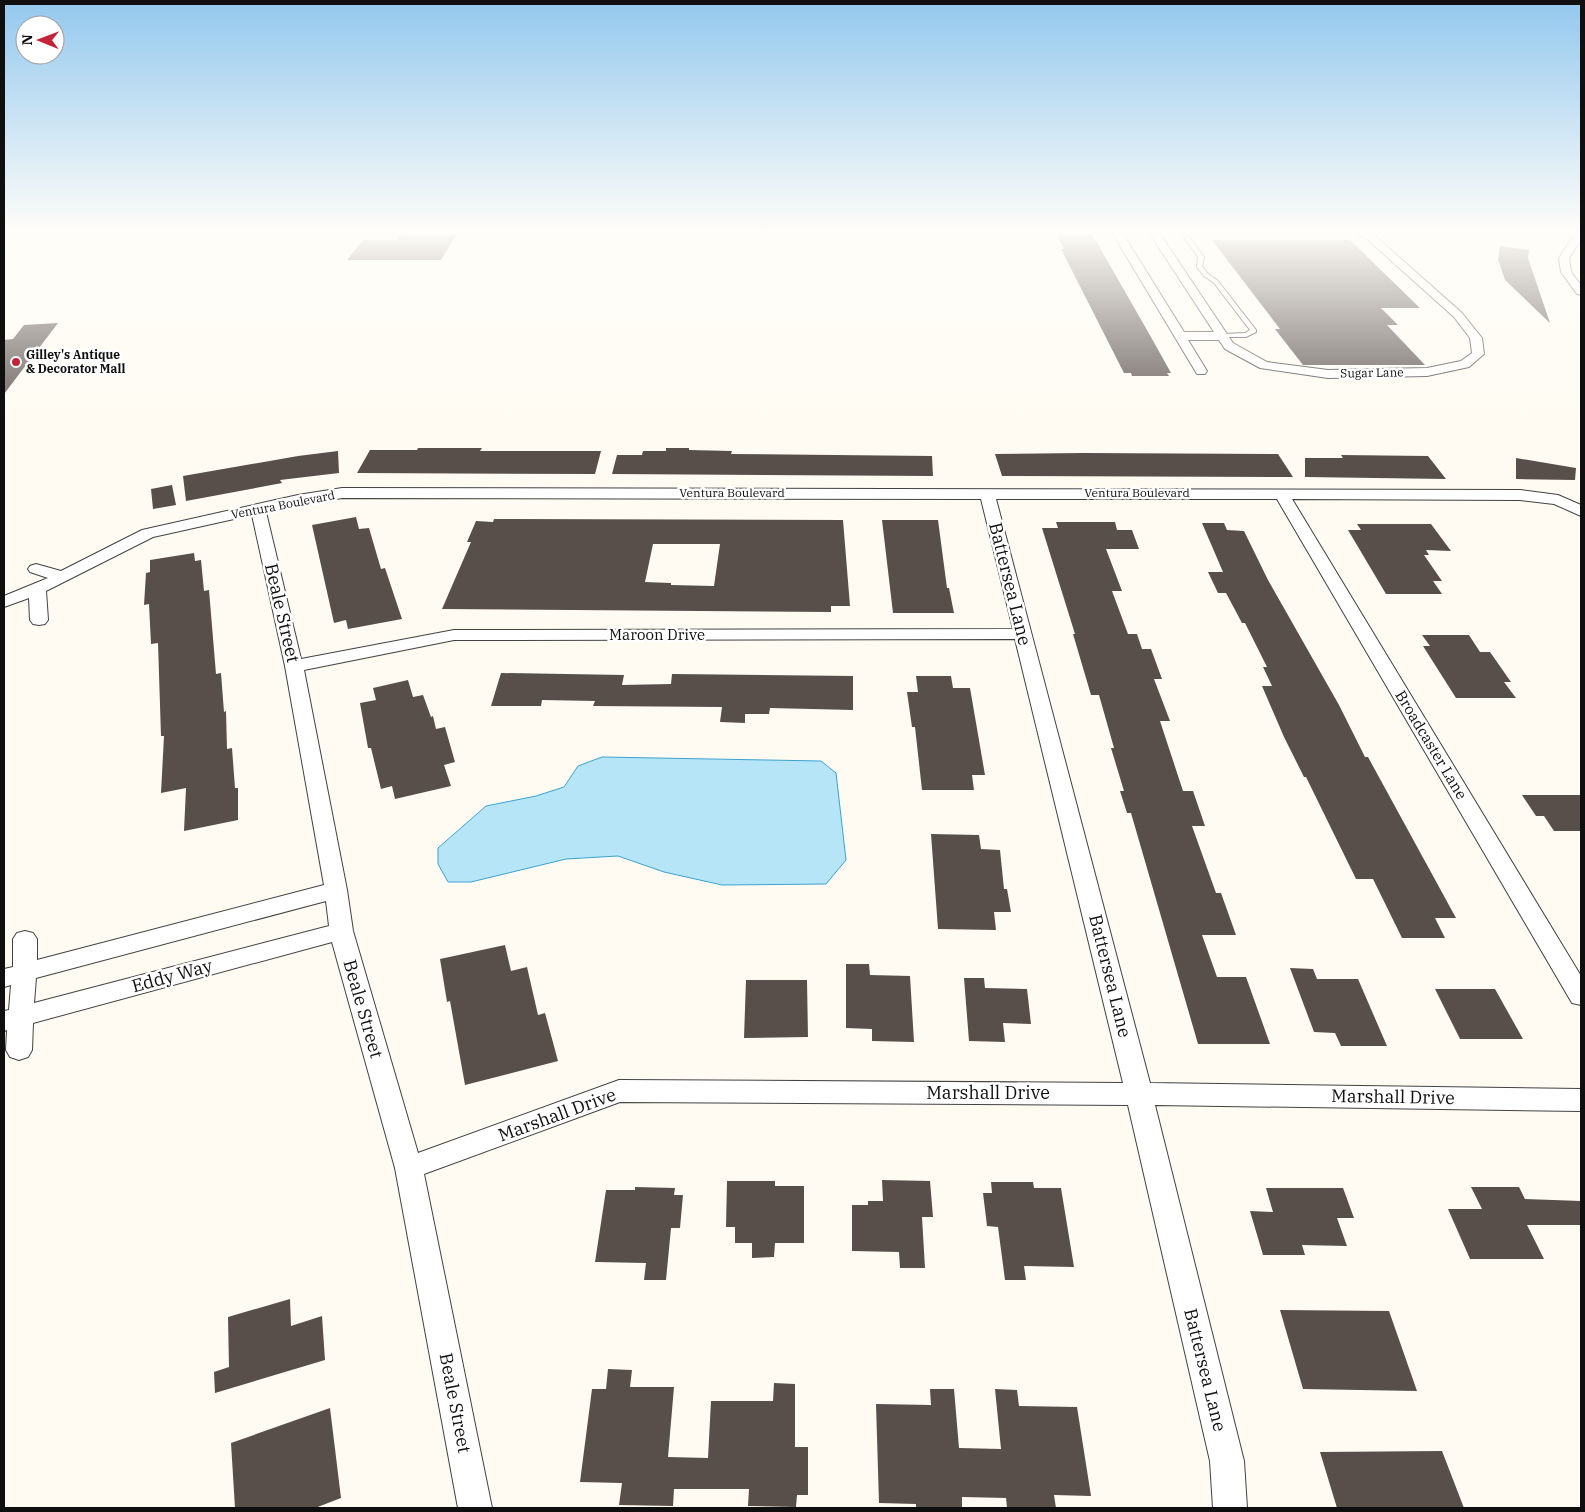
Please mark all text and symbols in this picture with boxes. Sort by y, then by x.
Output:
north arrow [15,15,65,65]
text: N [18,34,36,45]
place label: Gilley's Antique & Decorator Mall [26,347,125,376]
marker: Gilley's Antique & Decorator Mall [10,356,22,368]
street label: Sugar Lane [1340,364,1404,381]
street label: Ventura Boulevard [679,485,785,500]
street label: Ventura Boulevard [1084,485,1190,500]
street label: Ventura Boulevard [230,487,336,522]
street label: Battersea Lane [984,520,1037,648]
street label: Beale Street [260,561,305,665]
street label: Maroon Drive [609,625,705,644]
street label: Broadcaster Lane [1391,687,1471,803]
street label: Battersea Lane [1084,912,1137,1040]
street label: Eddy Way [129,954,215,997]
street label: Beale Street [338,957,389,1061]
street label: Marshall Drive [926,1081,1050,1104]
street label: Marshall Drive [495,1083,619,1146]
street label: Marshall Drive [1331,1084,1455,1109]
street label: Battersea Lane [1179,1306,1232,1434]
street label: Beale Street [435,1351,476,1455]

